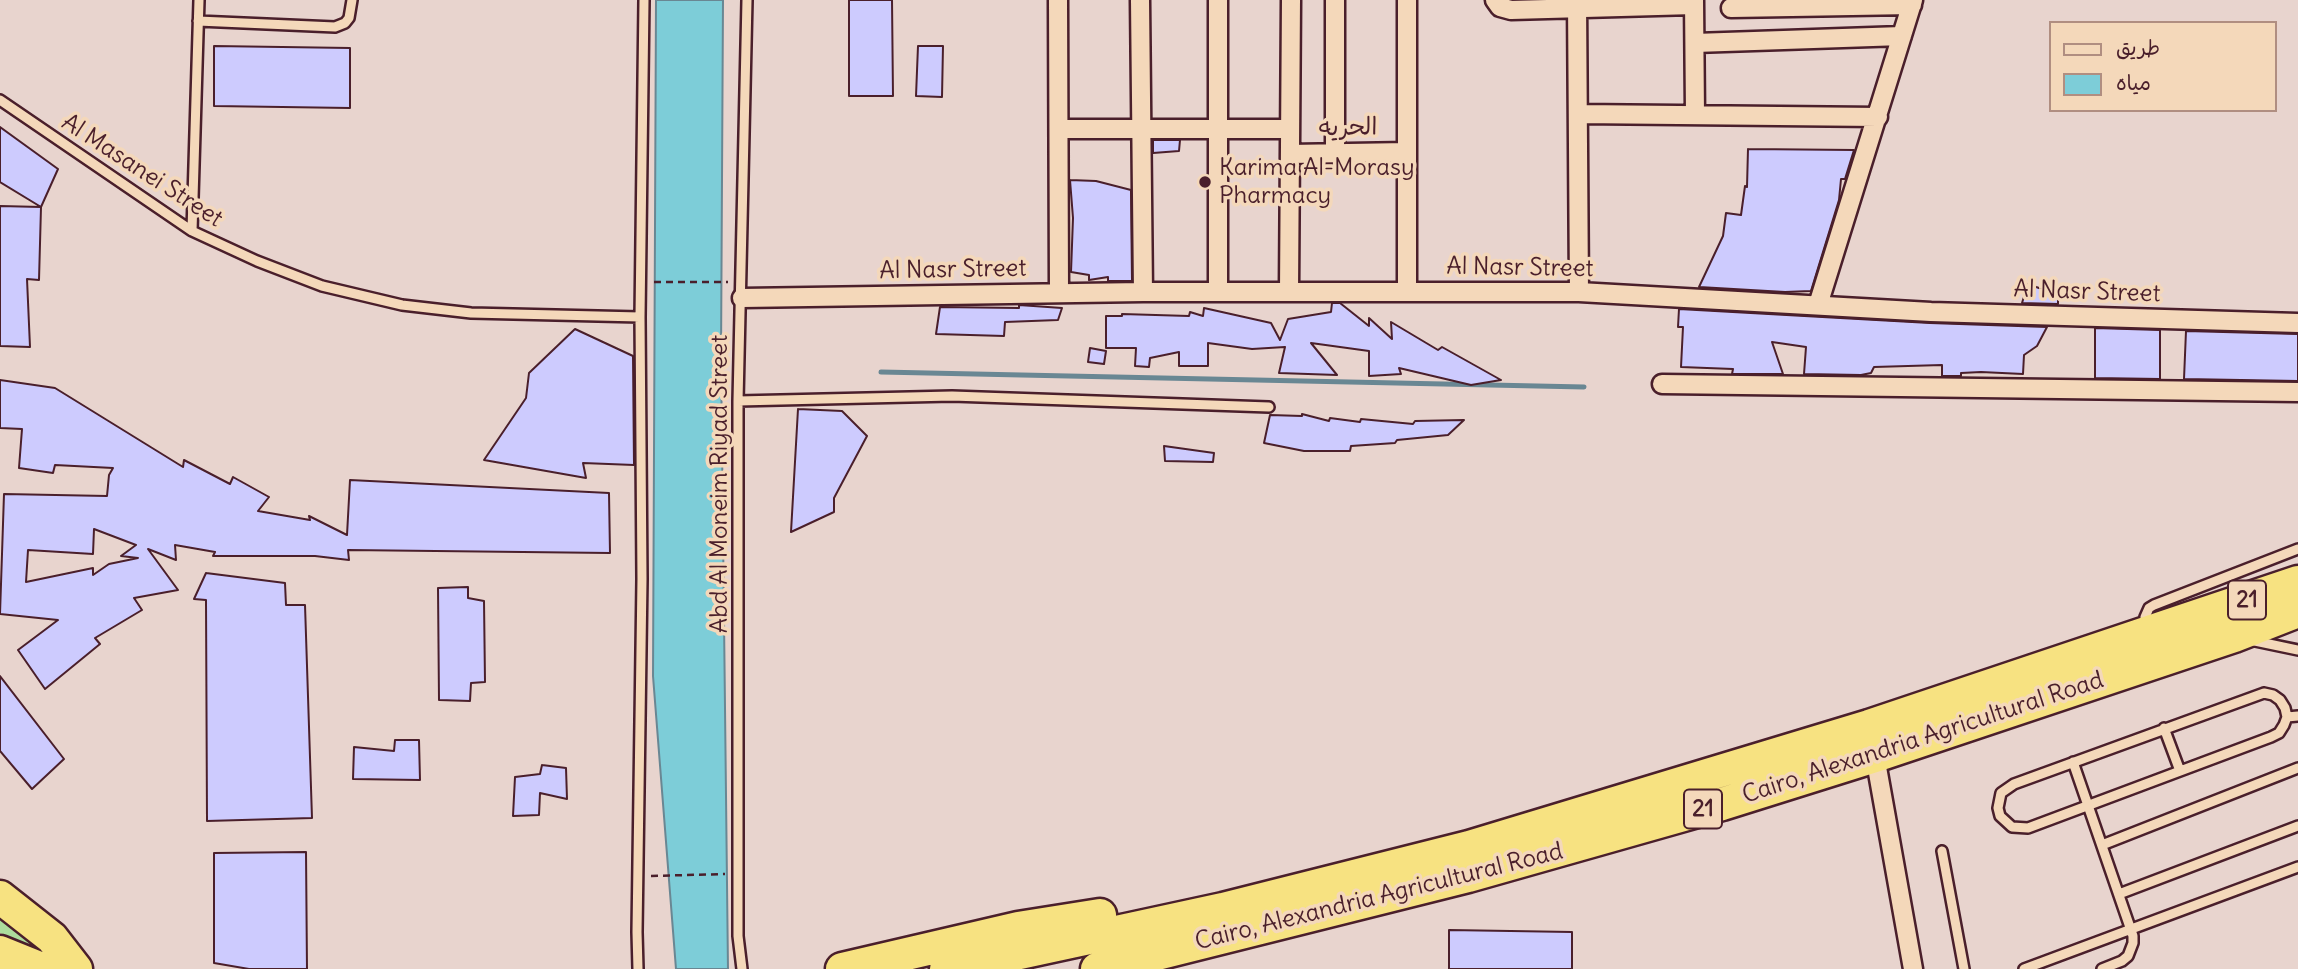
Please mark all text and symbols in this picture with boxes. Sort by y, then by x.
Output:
legend [2050,21,2277,112]
text: طريق [2116,34,2160,61]
text: مياه [2116,69,2151,96]
street label: Al Masanei Street [56,108,228,234]
street label: الحريه [1318,113,1378,143]
place label: Karima Al-Morasy Pharmacy [1219,154,1415,210]
marker: Karima Al-Morasy Pharmacy [1197,174,1213,190]
street label: Al Nasr Street [1446,252,1594,284]
street label: Al Nasr Street [879,254,1027,286]
street label: Al Nasr Street [2013,275,2161,309]
street label: Abd Al Moneim Riyad Street [706,335,734,633]
road number: 21 [2228,580,2266,620]
street label: Cairo, Alexandria Agricultural Road [1739,666,2107,810]
road number: 21 [1684,790,1722,828]
street label: Cairo, Alexandria Agricultural Road [1192,837,1566,957]

